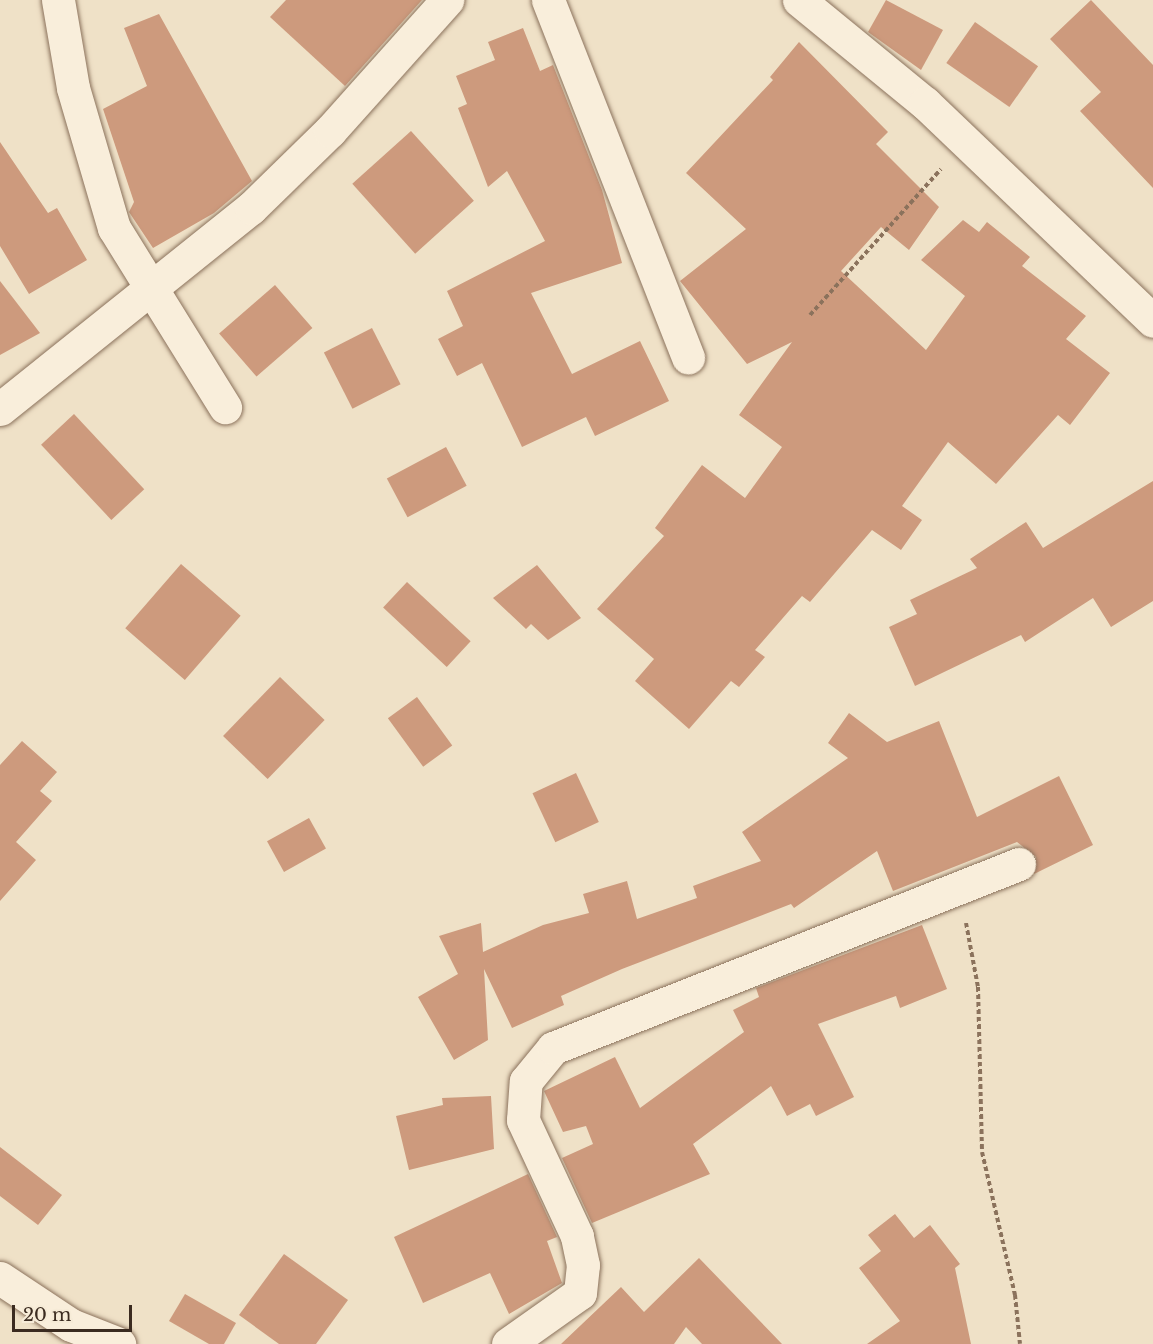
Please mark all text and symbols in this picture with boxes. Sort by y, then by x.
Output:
scale bar [15,1293,135,1331]
text: 20 m [23,1304,71,1326]

